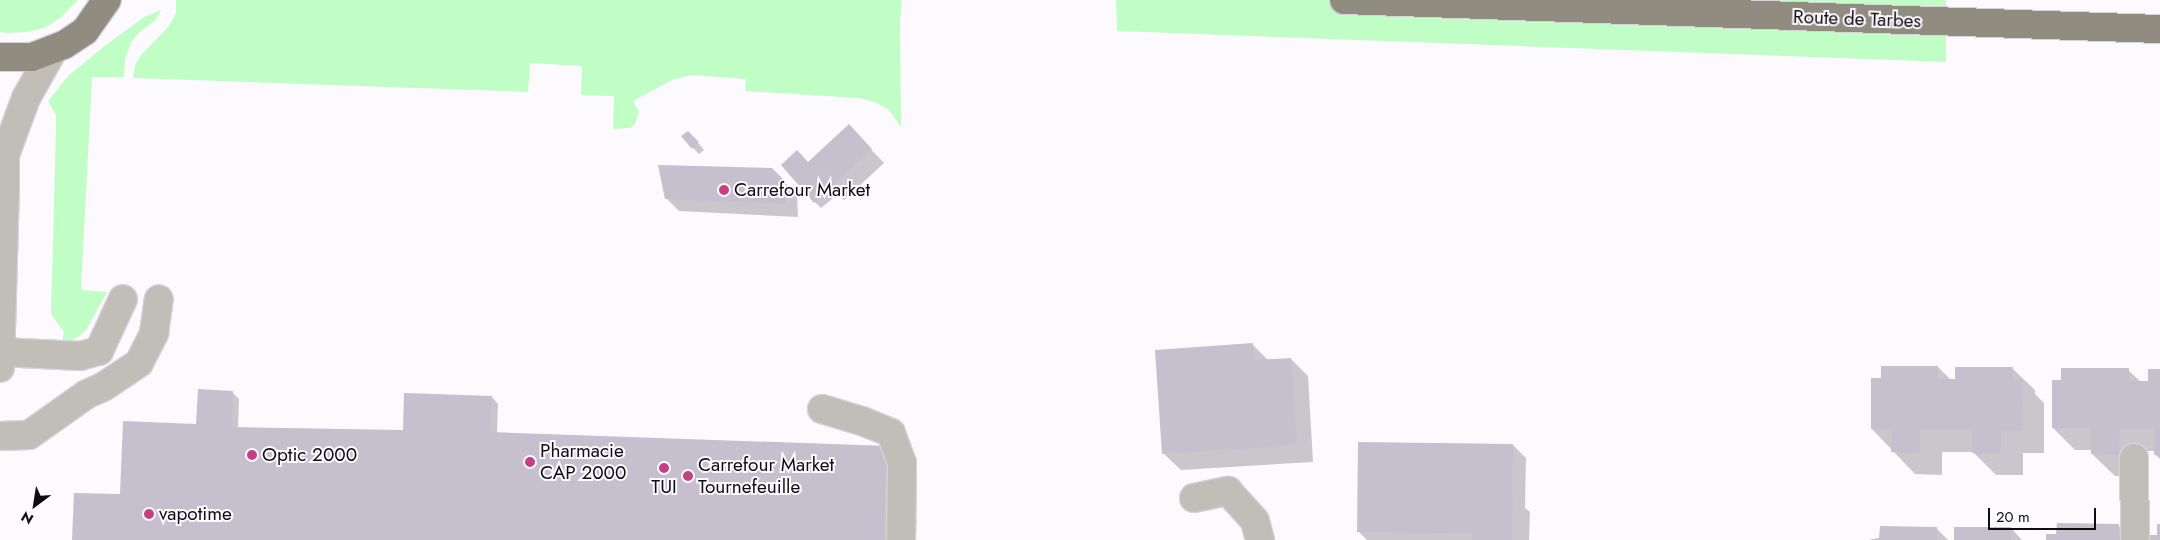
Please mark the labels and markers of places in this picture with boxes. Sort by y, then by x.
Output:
place label: Carrefour Market [734,179,870,201]
marker: Carrefour Market [718,184,730,196]
place label: Pharmacie CAP 2000 [540,440,626,484]
place label: Optic 2000 [262,444,357,466]
marker: Optic 2000 [246,449,258,461]
place label: Carrefour Market Tournefeuille [698,454,834,498]
marker: Pharmacie CAP 2000 [524,456,536,468]
marker: TUI [658,462,670,474]
marker: Carrefour Market Tournefeuille [682,470,694,482]
place label: TUI [651,476,677,498]
place label: vapotime [159,503,232,525]
marker: vapotime [143,508,155,520]

